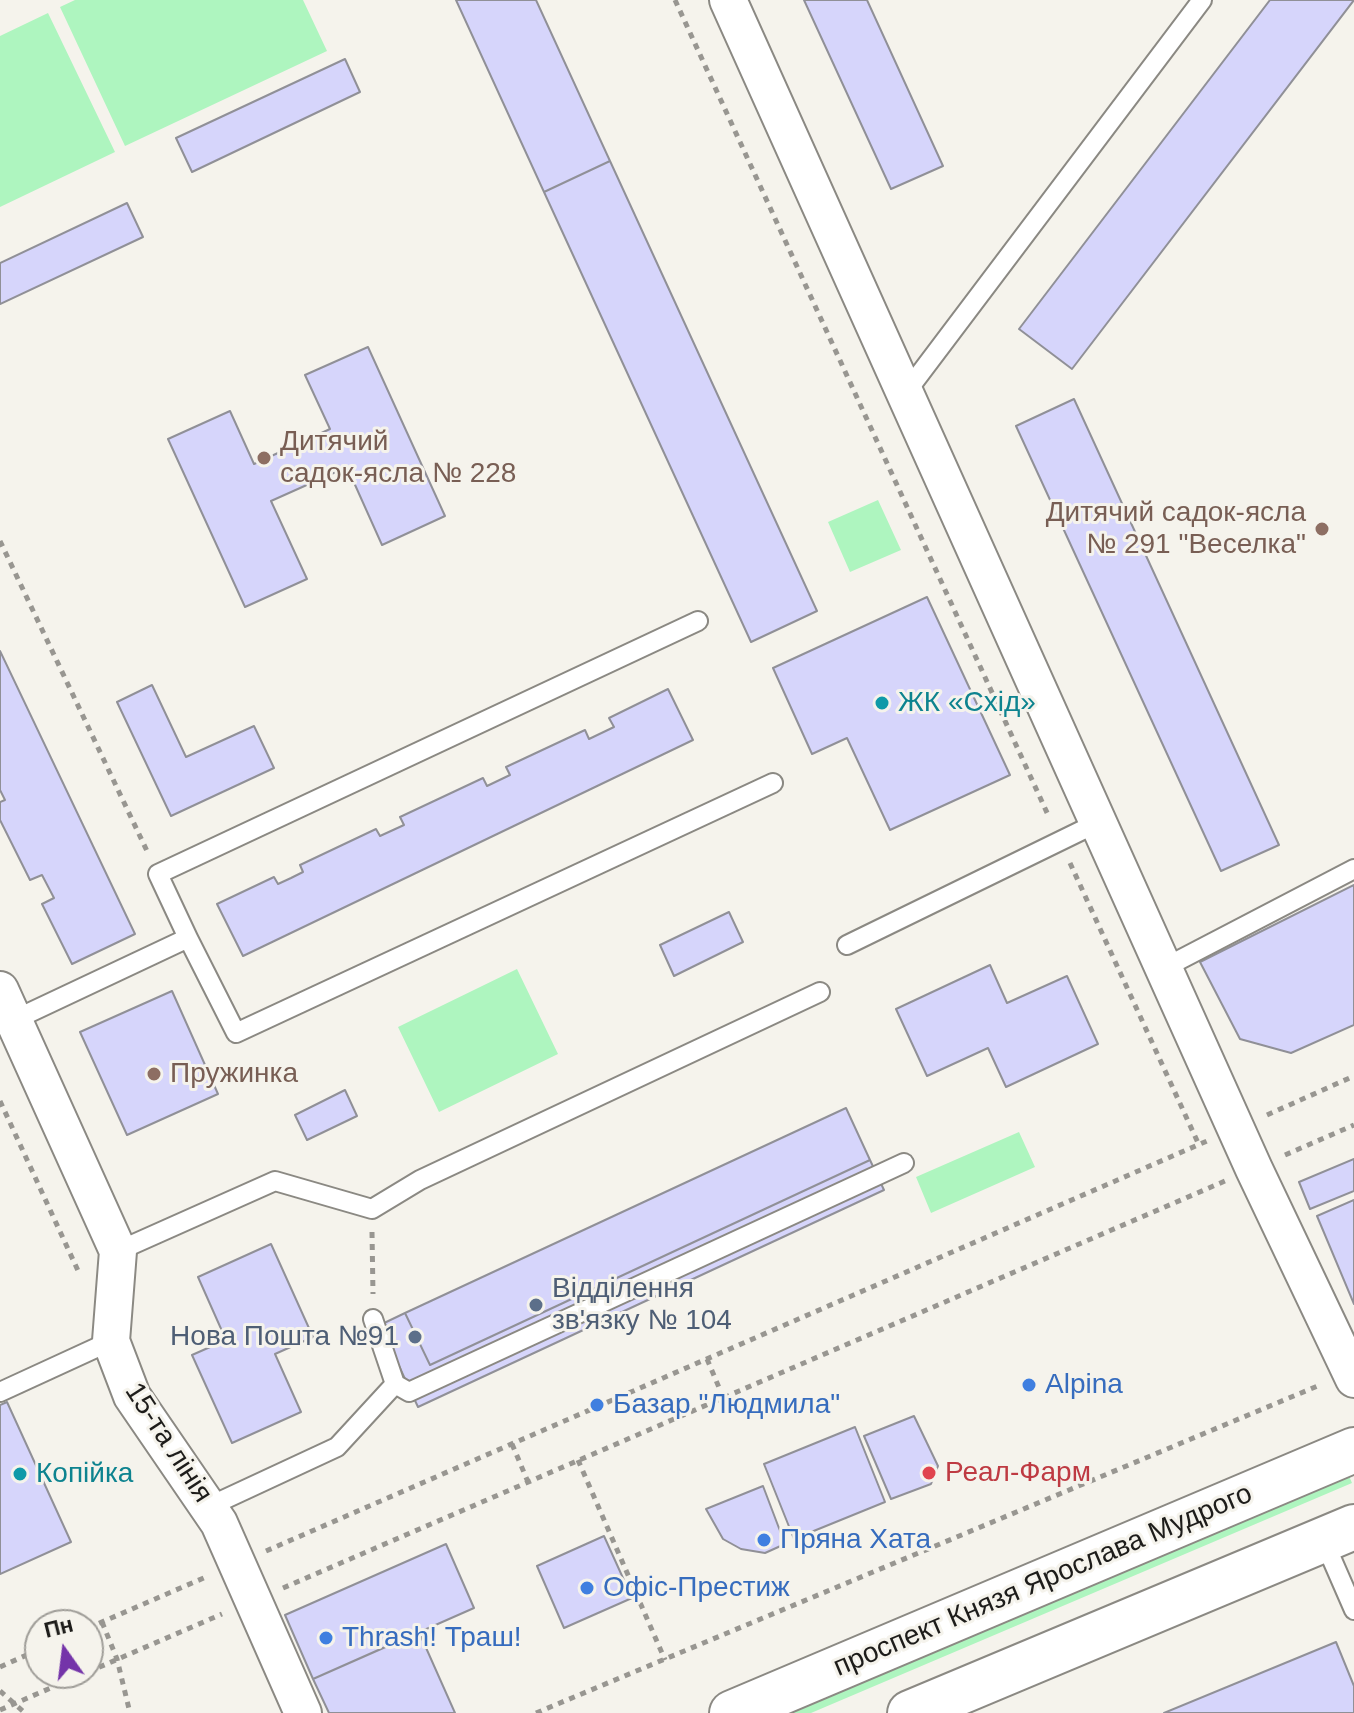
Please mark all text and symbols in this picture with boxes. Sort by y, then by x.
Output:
place label: Дитячий садок-ясла № 228 [280,425,516,491]
marker: Дитячий садок-ясла № 228 [255,449,273,467]
place label: Дитячий садок-ясла № 291 "Веселка" [1046,496,1306,562]
marker: Дитячий садок-ясла № 291 "Веселка" [1313,520,1331,538]
place label: ЖК «Схід» [898,686,1036,720]
marker: ЖК «Схід» [873,694,891,712]
place label: Пружинка [170,1057,298,1091]
marker: Пружинка [145,1065,163,1083]
place label: Відділення зв'язку № 104 [552,1272,732,1338]
marker: Відділення зв'язку № 104 [527,1296,545,1314]
place label: Нова Пошта №91 [170,1320,399,1354]
marker: Нова Пошта №91 [406,1328,424,1346]
place label: Alpina [1045,1368,1123,1402]
marker: Alpina [1020,1376,1038,1394]
street label: 15-та лінія [117,1377,219,1509]
place label: Базар "Людмила" [613,1388,840,1422]
marker: Базар "Людмила" [588,1396,606,1414]
place label: Реал-Фарм [945,1456,1091,1490]
place label: Копійка [36,1457,133,1491]
marker: Реал-Фарм [920,1464,938,1482]
marker: Копійка [11,1465,29,1483]
street label: проспект Князя Ярослава Мудрого [829,1477,1257,1685]
place label: Пряна Хата [780,1523,931,1557]
marker: Пряна Хата [755,1531,773,1549]
place label: Офіс-Престиж [603,1571,790,1605]
marker: Офіс-Престиж [578,1579,596,1597]
north arrow [24,1609,104,1689]
text: Пн [41,1612,76,1643]
place label: Thrash! Траш! [342,1621,522,1655]
marker: Thrash! Траш! [317,1629,335,1647]

